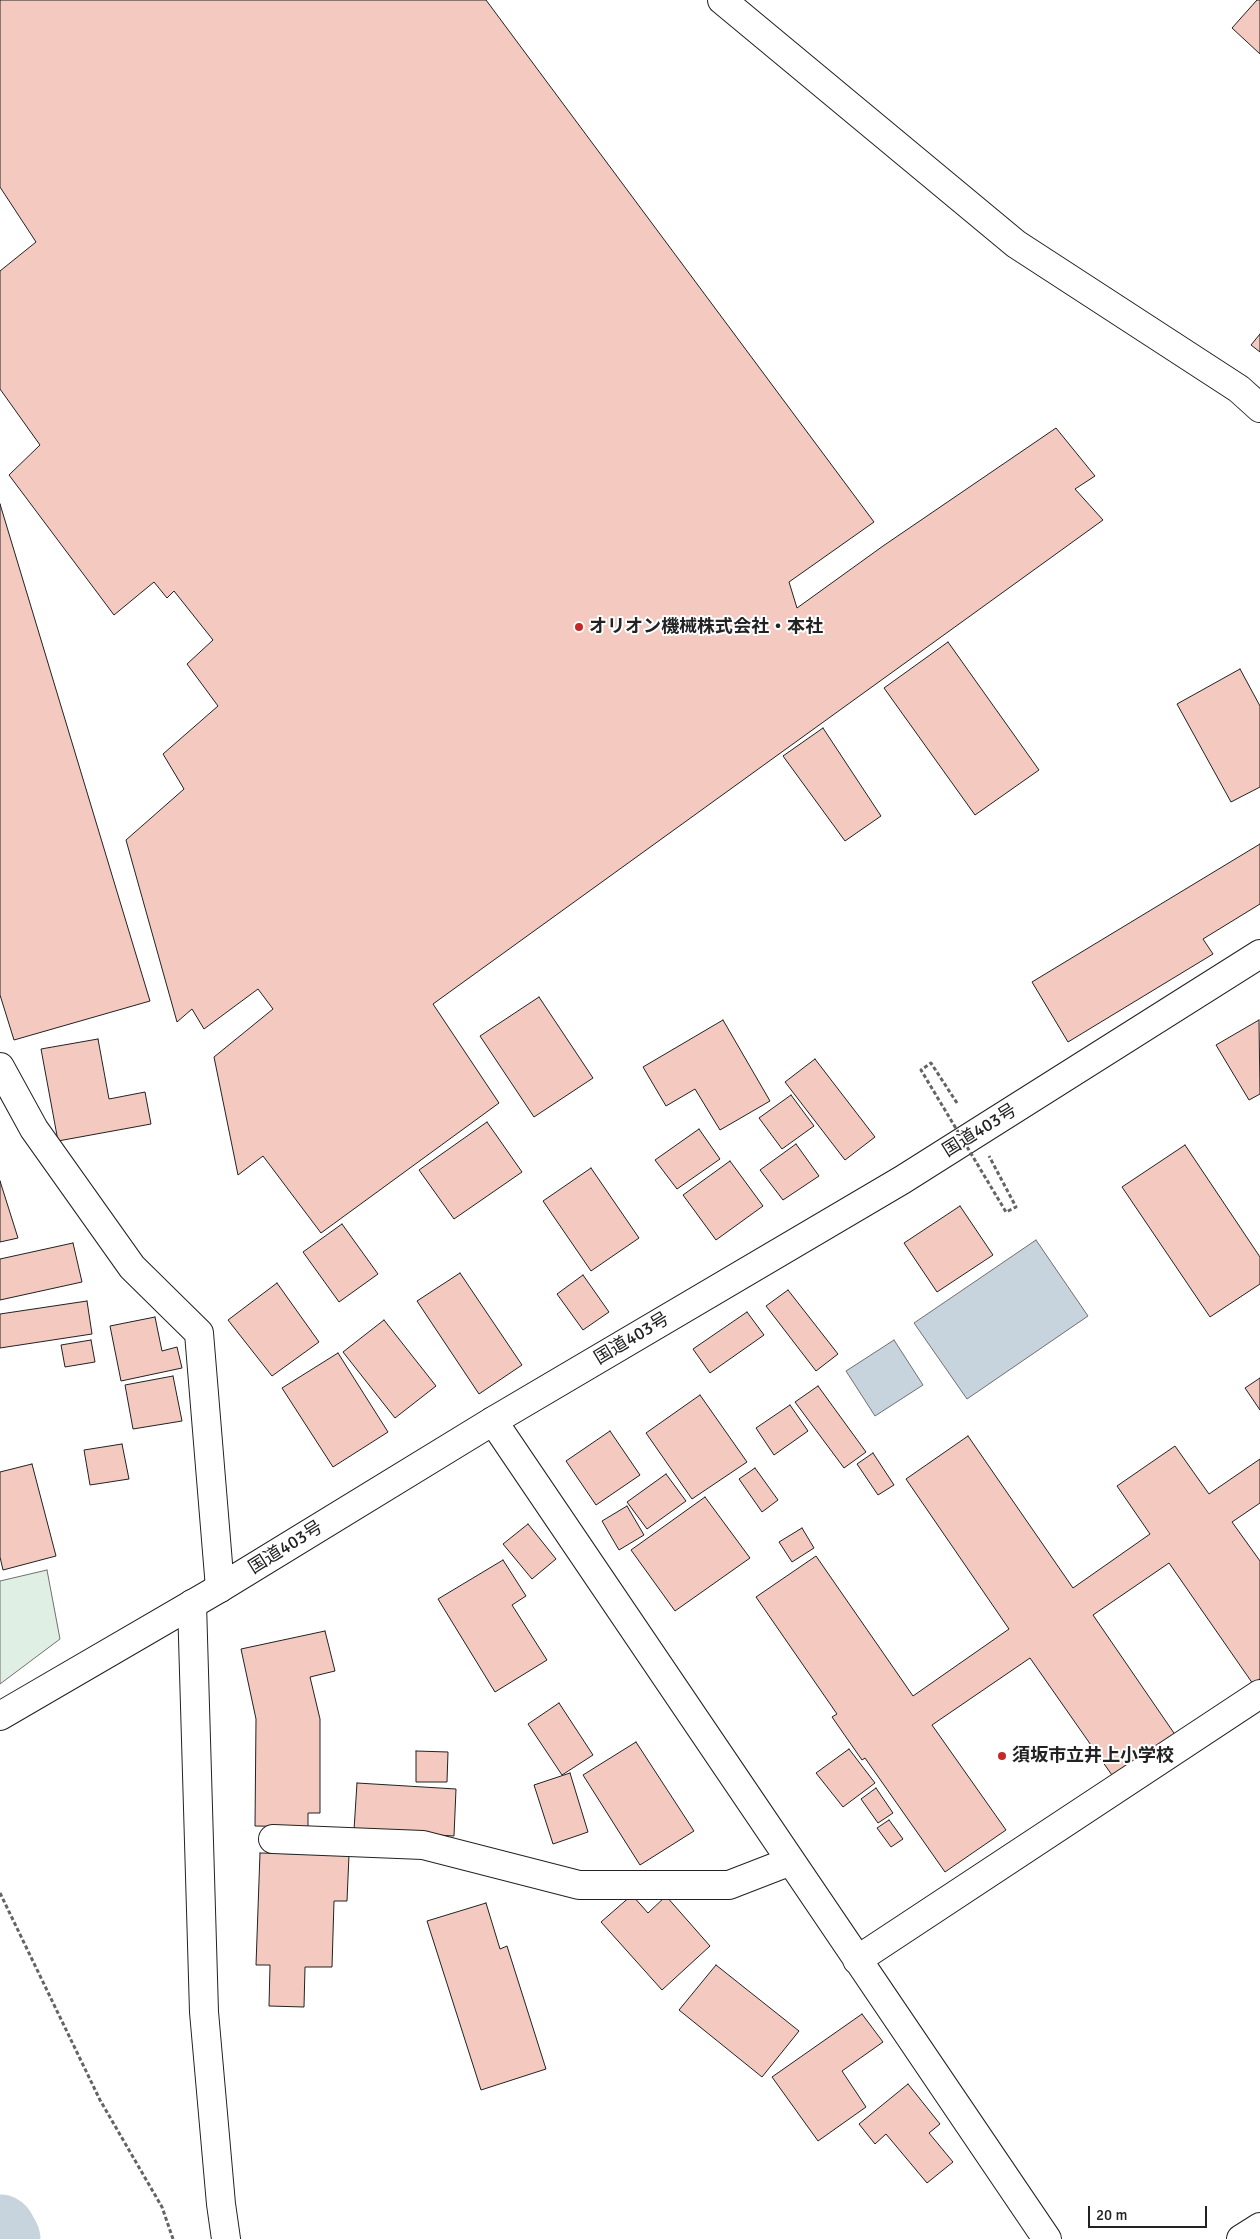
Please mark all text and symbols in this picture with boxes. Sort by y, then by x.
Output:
place label: オリオン機械株式会社・本社 [589,616,823,638]
marker: オリオン機械株式会社・本社 [573,621,585,633]
street label: 国道403号 [939,1100,1021,1162]
street label: 国道403号 [591,1308,673,1370]
street label: 国道403号 [245,1517,327,1579]
place label: 須坂市立井上小学校 [1012,1745,1174,1767]
marker: 須坂市立井上小学校 [996,1750,1008,1762]
scale bar [1090,2196,1209,2228]
text: 20 m [1096,2206,1127,2224]

